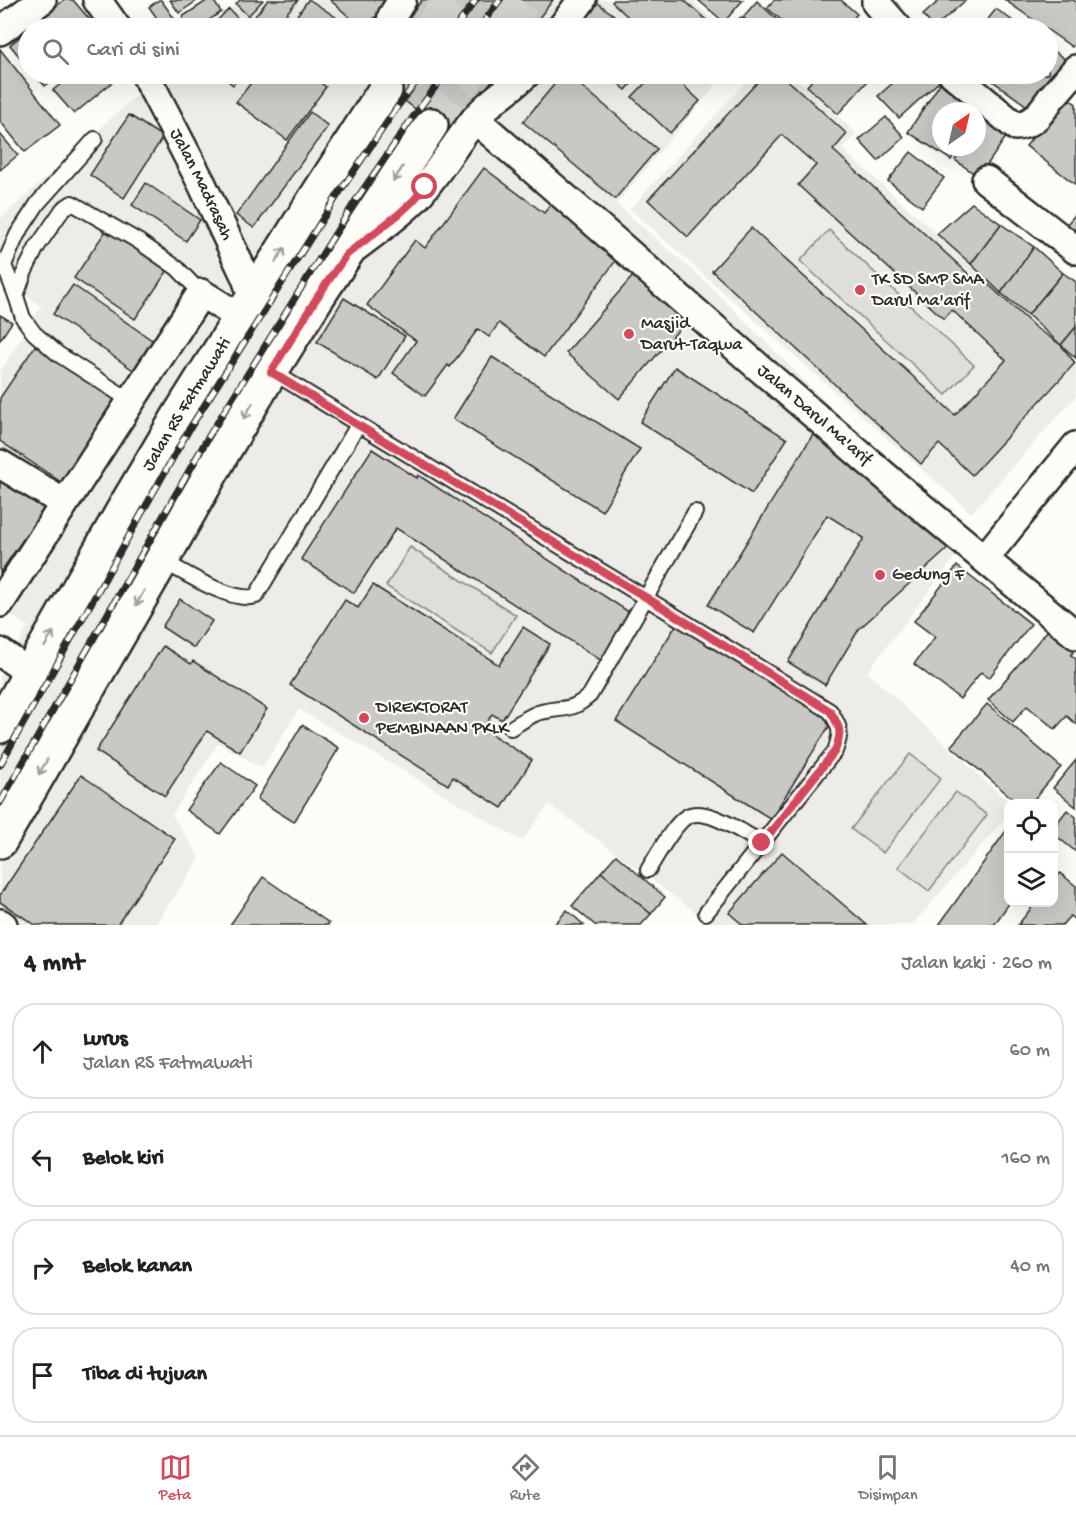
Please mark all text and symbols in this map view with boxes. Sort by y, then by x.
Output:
search box [18,18,1058,84]
icon: search [39,35,72,68]
text: Cari di sini [87,38,180,64]
north arrow [932,102,986,156]
street label: Jalan Madrasah [165,125,238,244]
one-way arrow [392,165,404,182]
route start [411,173,437,199]
one-way arrow [273,247,286,264]
place label: TK SD SMP SMA Darul Ma'arif [871,270,985,312]
marker: TK SD SMP SMA Darul Ma'arif [853,283,867,297]
place label: Masjid Darut-Taqwa [640,314,743,356]
marker: Masjid Darut-Taqwa [622,327,636,341]
street label: Jalan RS Fatmawati [138,334,236,475]
street label: Jalan Darul Ma'arif [753,360,877,471]
one-way arrow [241,402,253,419]
place label: Gedung F [892,565,965,586]
marker: Gedung F [873,568,887,582]
one-way arrow [134,589,146,606]
one-way arrow [44,630,56,647]
place label: DIREKTORAT PEMBINAAN PKLK [375,698,511,740]
marker: DIREKTORAT PEMBINAAN PKLK [357,711,371,725]
one-way arrow [37,758,49,775]
map controls [1004,799,1058,907]
button: locate [1004,799,1058,853]
route end [748,829,774,855]
button: layers [1004,853,1058,907]
text: 4 mnt [24,949,84,980]
text: Jalan kaki · 260 m [901,953,1052,976]
text: Lurus [83,1027,128,1053]
icon: ahead [26,1035,59,1068]
text: 60 m [1010,1040,1050,1063]
text: Jalan RS Fatmawati [83,1053,253,1076]
icon: left [26,1143,59,1176]
text: Belok kiri [83,1146,164,1172]
text: 160 m [1001,1148,1050,1171]
icon: right [26,1251,59,1284]
text: Belok kanan [83,1254,192,1280]
text: 40 m [1010,1256,1050,1279]
icon: arrive [26,1359,59,1392]
text: Tiba di tujuan [83,1362,207,1388]
tab: Peta [159,1451,192,1506]
tab: Rute [509,1451,542,1506]
tab: Disimpan [859,1451,917,1506]

